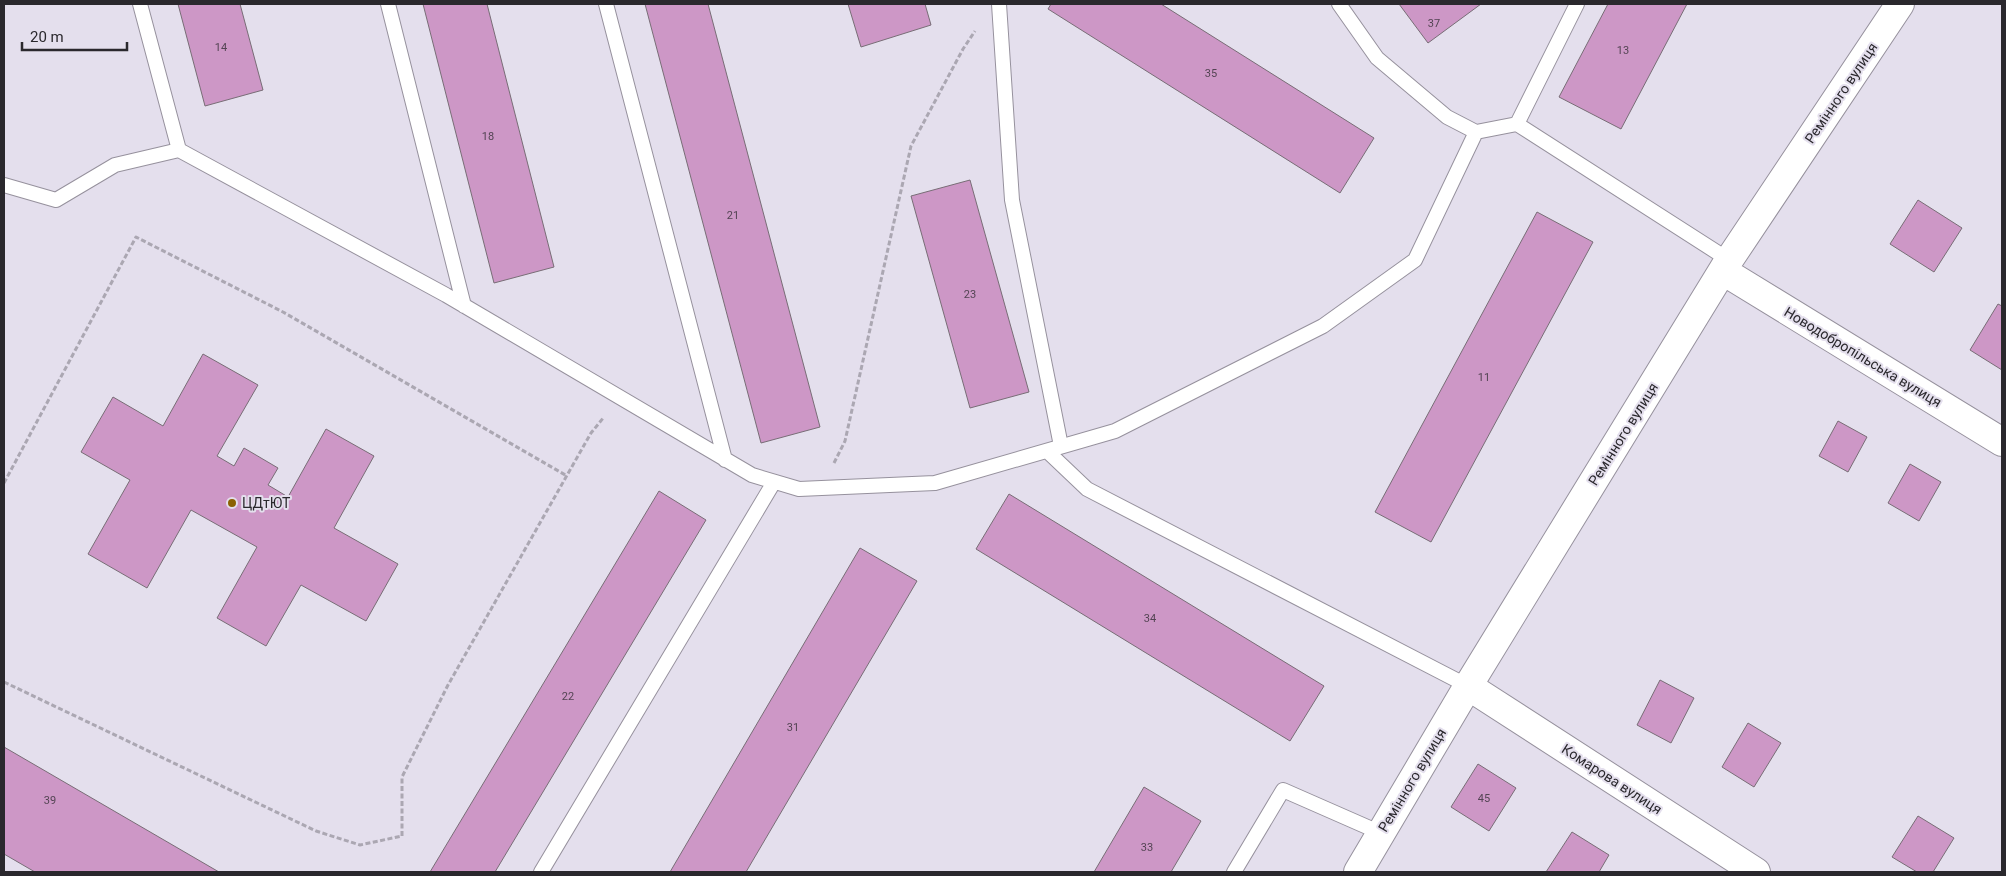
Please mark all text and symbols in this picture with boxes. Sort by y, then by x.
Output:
house number: 37 [1428,17,1440,30]
scale bar [22,20,128,52]
text: 20 m [30,28,64,46]
street label: Ремінного вулиця [1801,40,1881,146]
house number: 14 [215,41,227,54]
house number: 13 [1617,44,1629,57]
house number: 35 [1205,67,1217,80]
house number: 18 [482,130,494,143]
house number: 21 [727,209,739,222]
house number: 23 [964,288,976,301]
street label: Новодобропільська вулиця [1781,304,1945,410]
house number: 11 [1478,371,1490,384]
street label: Ремінного вулиця [1585,380,1661,488]
place label: ЦДтЮТ [242,495,291,511]
marker: ЦДтЮТ [226,497,238,509]
house number: 34 [1144,612,1156,625]
house number: 22 [562,690,574,703]
house number: 31 [787,721,799,734]
street label: Ремінного вулиця [1375,725,1449,835]
street label: Комарова вулиця [1559,741,1665,817]
house number: 45 [1478,792,1490,805]
house number: 39 [44,794,56,807]
house number: 33 [1141,841,1153,854]

